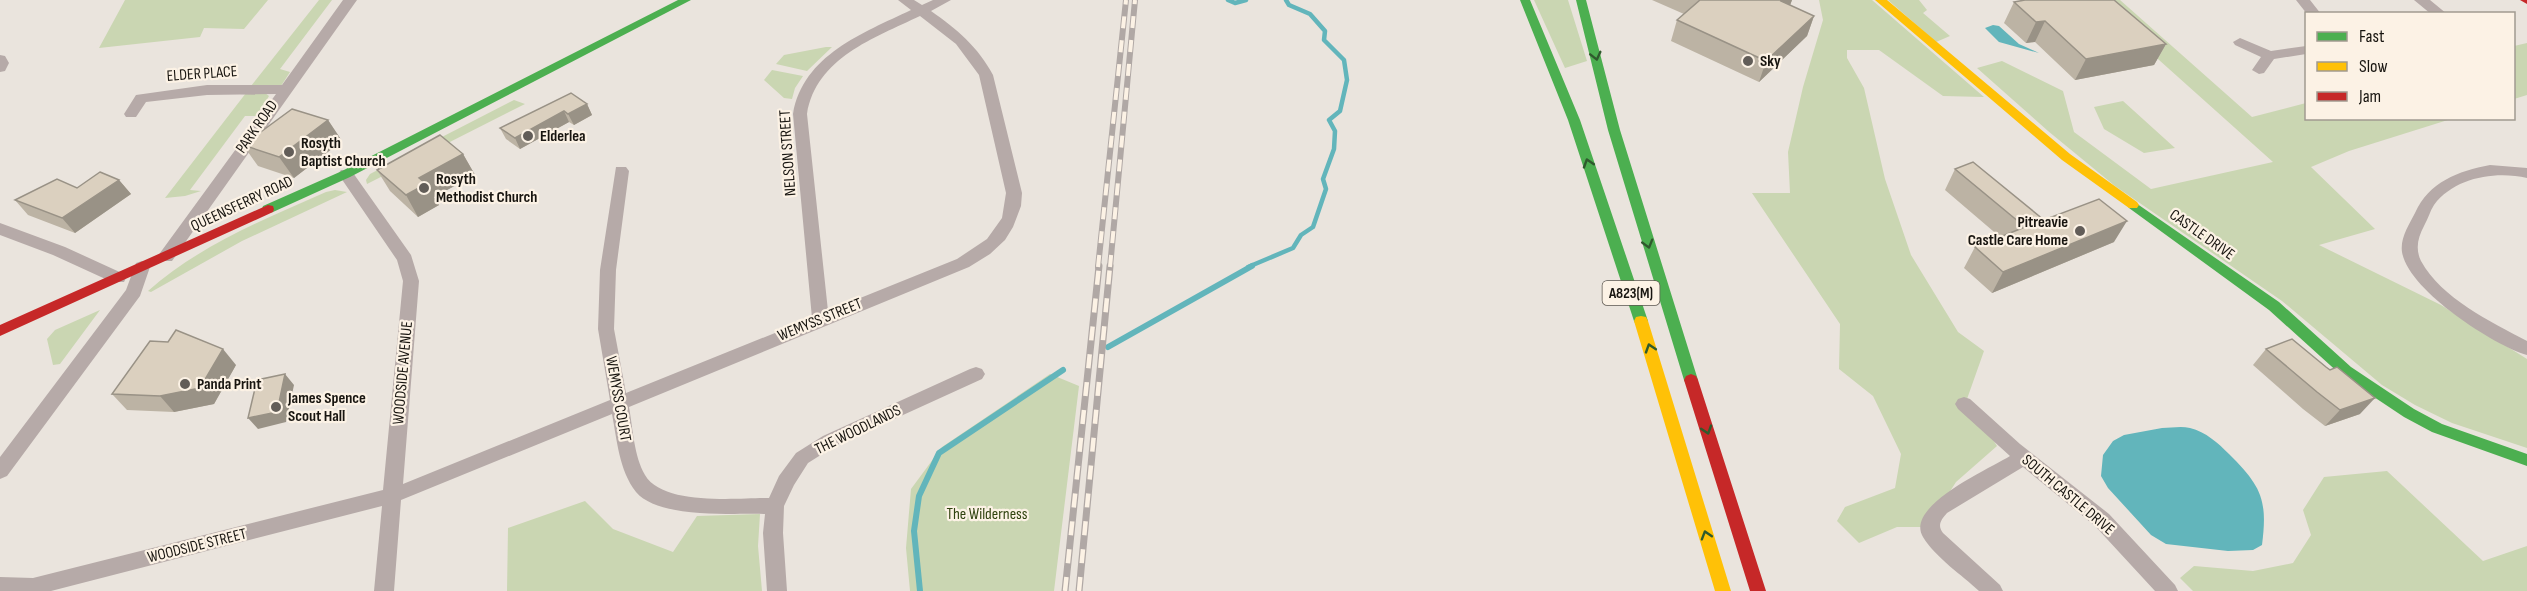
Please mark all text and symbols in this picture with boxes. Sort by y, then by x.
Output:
legend [2305,12,2515,120]
text: Fast [2359,26,2385,47]
one-way arrow [1589,51,1602,61]
place label: Sky [1760,52,1781,71]
marker: Sky [1741,54,1755,68]
text: Slow [2359,56,2388,77]
street label: ELDER PLACE [166,62,238,86]
text: Jam [2358,86,2381,107]
street label: PARK ROAD [232,97,282,157]
street label: NELSON STREET [775,109,800,197]
place label: Elderlea [540,127,586,146]
marker: Elderlea [521,129,535,143]
place label: Rosyth Baptist Church [301,134,386,171]
marker: Rosyth Baptist Church [282,145,296,159]
one-way arrow [1583,158,1596,169]
place label: Rosyth Methodist Church [436,170,537,207]
street label: QUEENSFERRY ROAD [188,172,296,236]
marker: Rosyth Methodist Church [417,181,431,195]
street label: CASTLE DRIVE [2166,206,2238,264]
place label: Pitreavie Castle Care Home [1968,213,2068,250]
marker: Pitreavie Castle Care Home [2073,224,2087,238]
one-way arrow [1641,238,1653,249]
road number: A823(M) [1602,281,1660,305]
street label: WEMYSS STREET [775,294,865,346]
street label: WOODSIDE AVENUE [389,320,417,426]
one-way arrow [1644,343,1657,354]
street label: WEMYSS COURT [601,355,635,444]
place label: Panda Print [197,375,262,394]
marker: Panda Print [178,377,192,391]
place label: James Spence Scout Hall [287,389,366,426]
marker: James Spence Scout Hall [269,400,283,414]
street label: THE WOODLANDS [812,401,904,459]
one-way arrow [1700,424,1712,435]
street label: SOUTH CASTLE DRIVE [2018,451,2118,539]
park label: The Wilderness [947,505,1028,524]
street label: WOODSIDE STREET [146,524,249,567]
one-way arrow [1701,530,1713,541]

